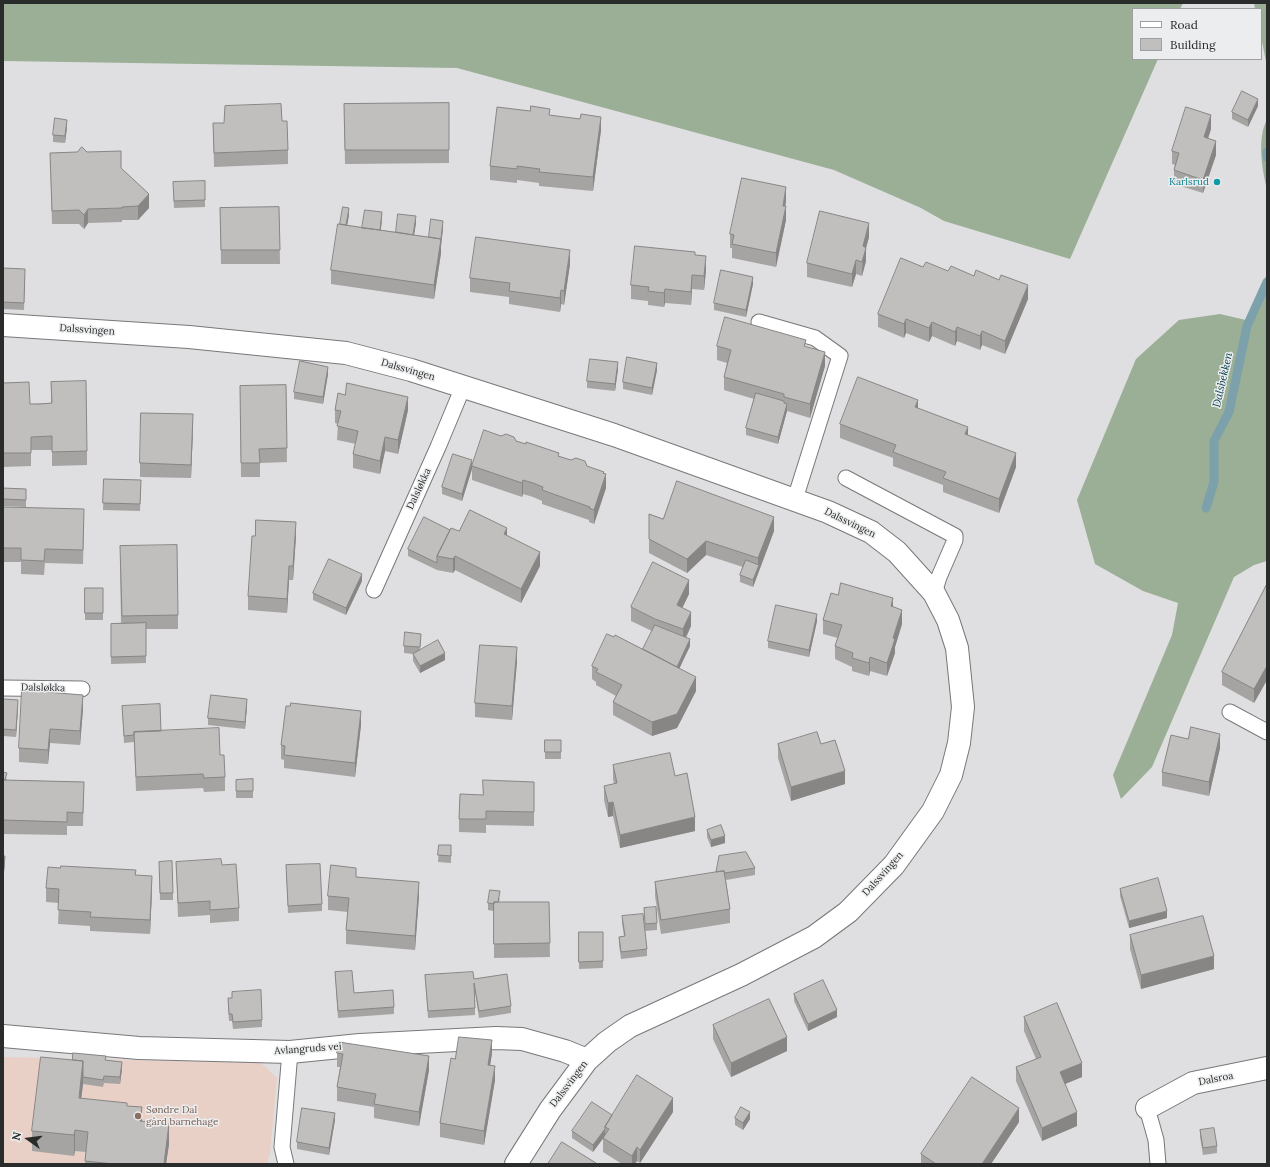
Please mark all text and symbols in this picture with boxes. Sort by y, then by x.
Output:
legend [1132,8,1262,60]
text: Road [1170,17,1198,32]
text: Building [1170,37,1216,52]
place label: Karlsrud [1169,176,1209,188]
marker: Karlsrud [1212,177,1222,187]
street label: Dalssvingen [59,322,115,338]
water label: Dalsbekken [1210,351,1236,409]
street label: Dalssvingen [380,357,436,383]
street label: Dalsløkka [404,466,434,512]
street label: Dalssvingen [822,505,878,541]
street label: Dalsløkka [21,682,65,694]
street label: Dalssvingen [860,849,906,899]
street label: Avlangruds vei [274,1041,342,1057]
street label: Dalssvingen [548,1058,590,1110]
street label: Dalsroa [1198,1070,1234,1088]
place label: Søndre Dal gård barnehage [146,1104,218,1128]
marker: Søndre Dal gård barnehage [133,1111,143,1121]
north arrow [8,1119,48,1159]
text: N [9,1130,24,1142]

